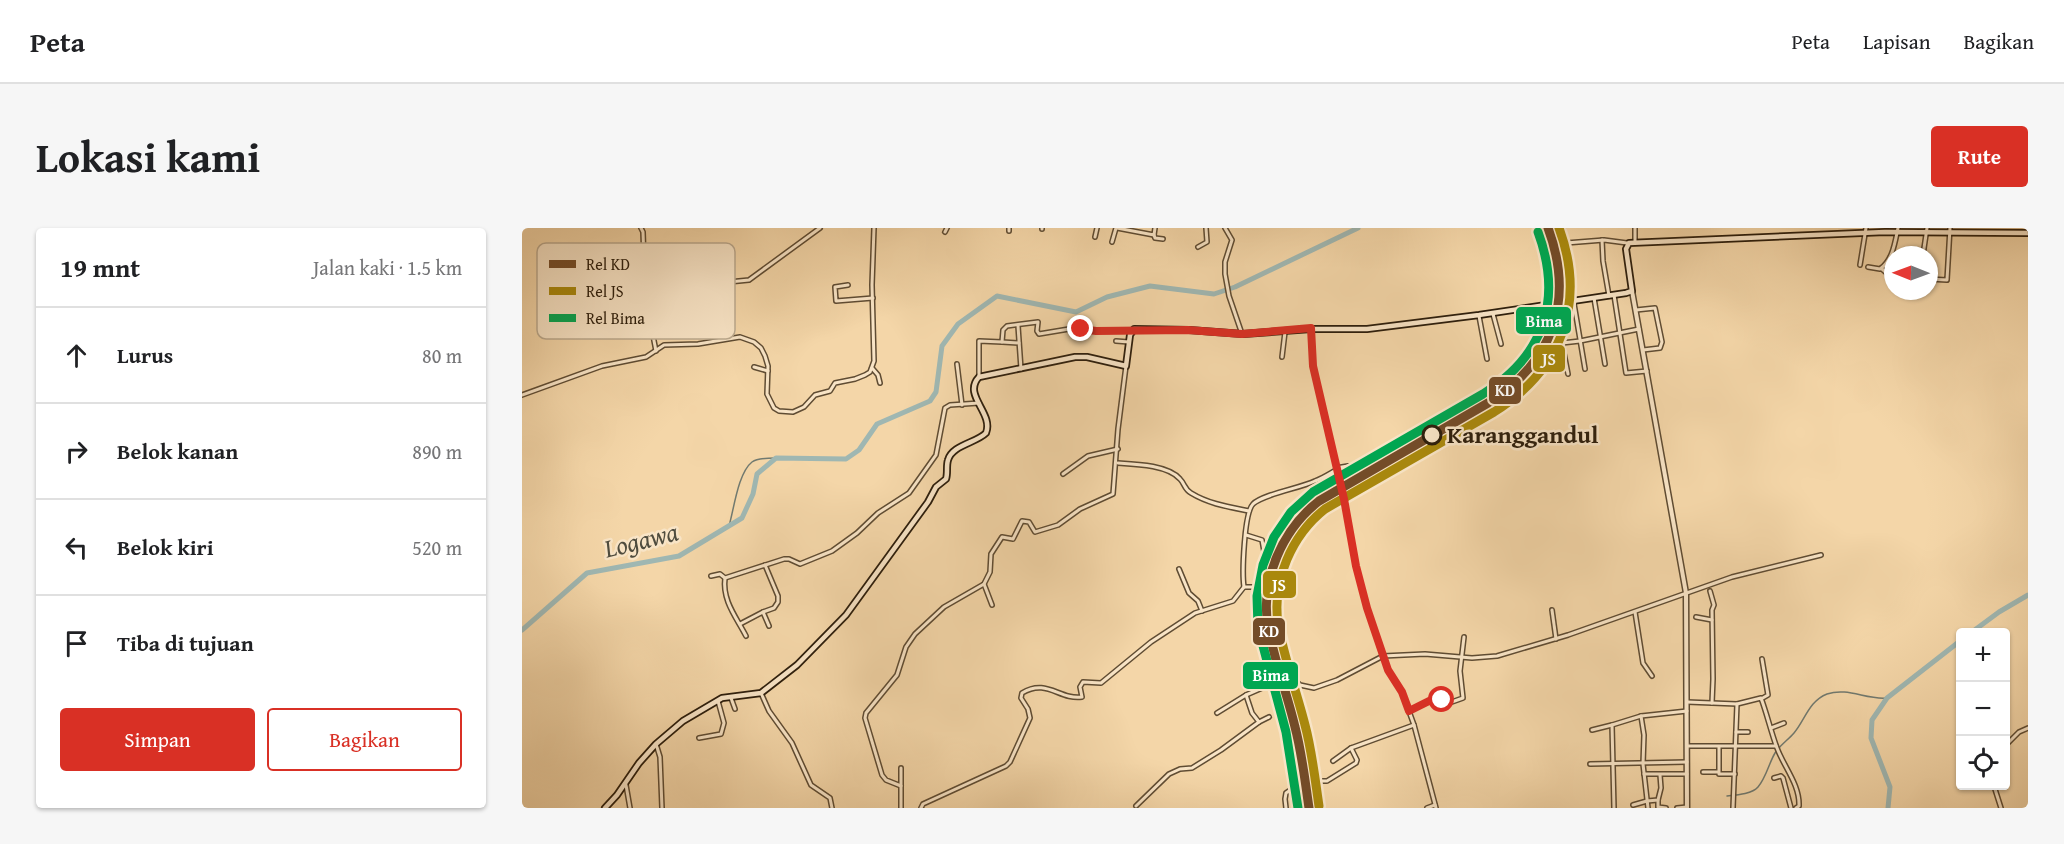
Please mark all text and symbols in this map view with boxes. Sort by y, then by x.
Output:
text: Peta [30,21,85,62]
text: Peta [1792,26,1830,57]
text: Lapisan [1863,26,1930,57]
text: Bagikan [1963,26,2034,57]
text: Lokasi kami [36,126,260,187]
button: Rute [1931,126,2028,187]
legend [537,243,735,339]
north arrow [1884,246,1938,300]
text: 19 mnt [60,248,140,287]
text: Rel KD [586,252,630,276]
text: Jalan kaki · 1.5 km [313,253,462,282]
text: Rel JS [586,279,624,303]
text: Rel Bima [586,306,645,330]
line badge: Bima [1515,306,1572,335]
text: Bima [1526,309,1563,333]
route end [1067,315,1093,341]
icon: ahead [60,339,93,372]
text: Lurus [117,339,173,371]
text: 80 m [422,341,462,370]
line badge: JS [1532,344,1566,373]
text: JS [1539,347,1556,371]
line badge: KD [1488,376,1522,405]
text: KD [1495,378,1515,402]
place label: Karanggandul [1447,417,1599,452]
marker: Karanggandul [1422,425,1442,445]
icon: right [60,435,93,468]
text: Belok kanan [117,435,238,467]
text: 890 m [412,437,462,466]
water label: Logawa [599,511,682,568]
icon: left [60,531,93,564]
text: Belok kiri [117,531,214,563]
text: 520 m [412,533,462,562]
line badge: JS [1262,570,1297,599]
text: JS [1269,573,1286,597]
line badge: KD [1252,617,1286,646]
text: KD [1259,619,1279,643]
icon: arrive [60,627,93,660]
text: Tiba di tujuan [117,627,254,659]
map controls [1956,628,2010,790]
button: + [1956,628,2010,682]
line badge: Bima [1242,661,1299,690]
text: Bima [1253,663,1290,687]
button: − [1956,682,2010,736]
route start [1428,686,1454,712]
button: Simpan [60,708,255,771]
button: Bagikan [267,708,462,771]
button: locate [1956,736,2010,790]

